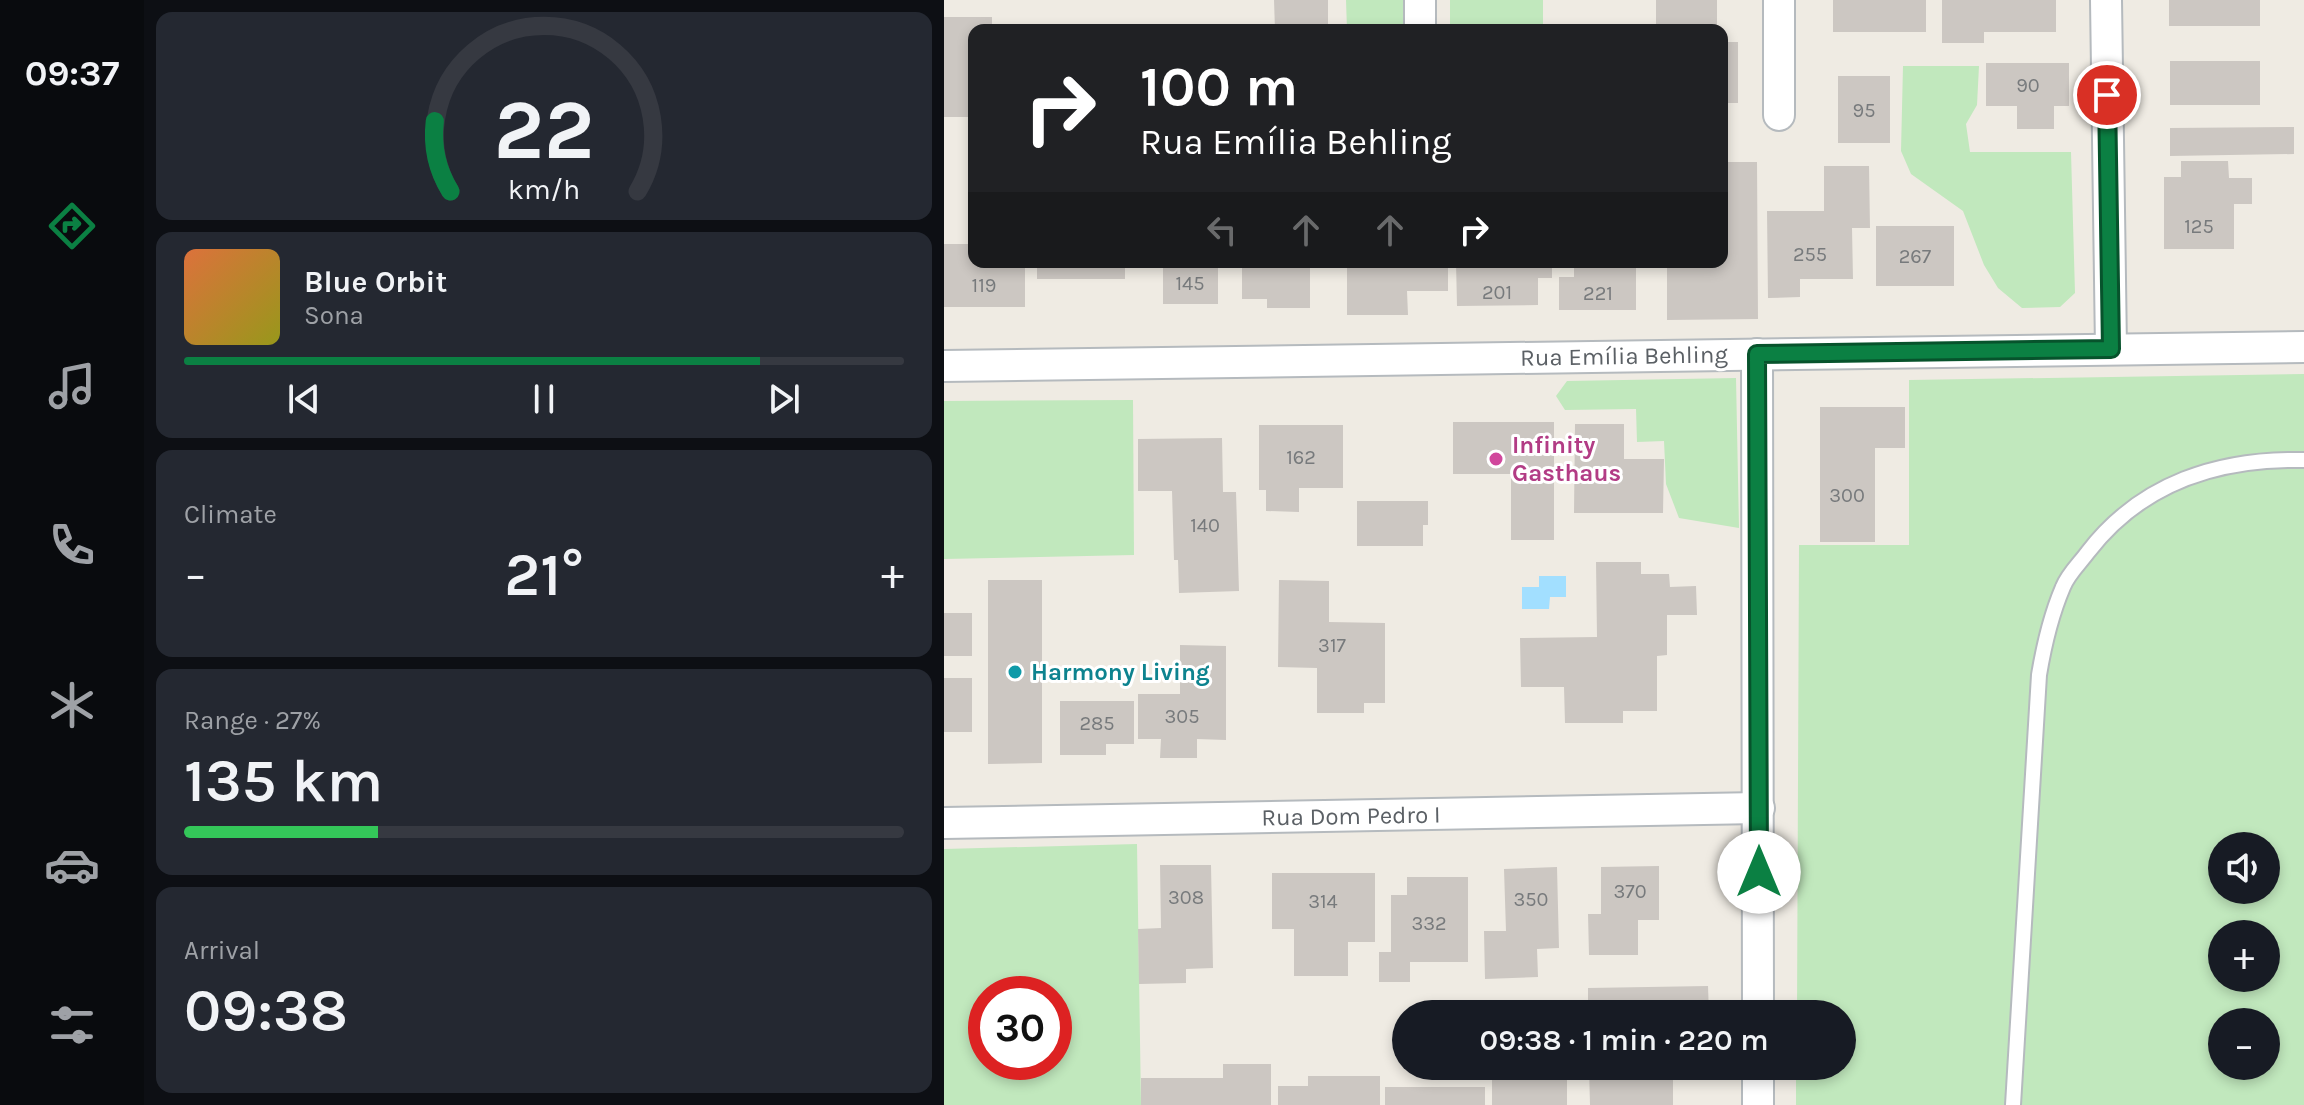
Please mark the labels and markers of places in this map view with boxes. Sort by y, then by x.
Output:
pin [2073,61,2141,129]
place label: Infinity Gasthaus [1512,431,1621,487]
marker: Infinity Gasthaus [1487,450,1505,468]
place label: Harmony Living [1031,658,1210,686]
marker: Harmony Living [1006,663,1024,681]

